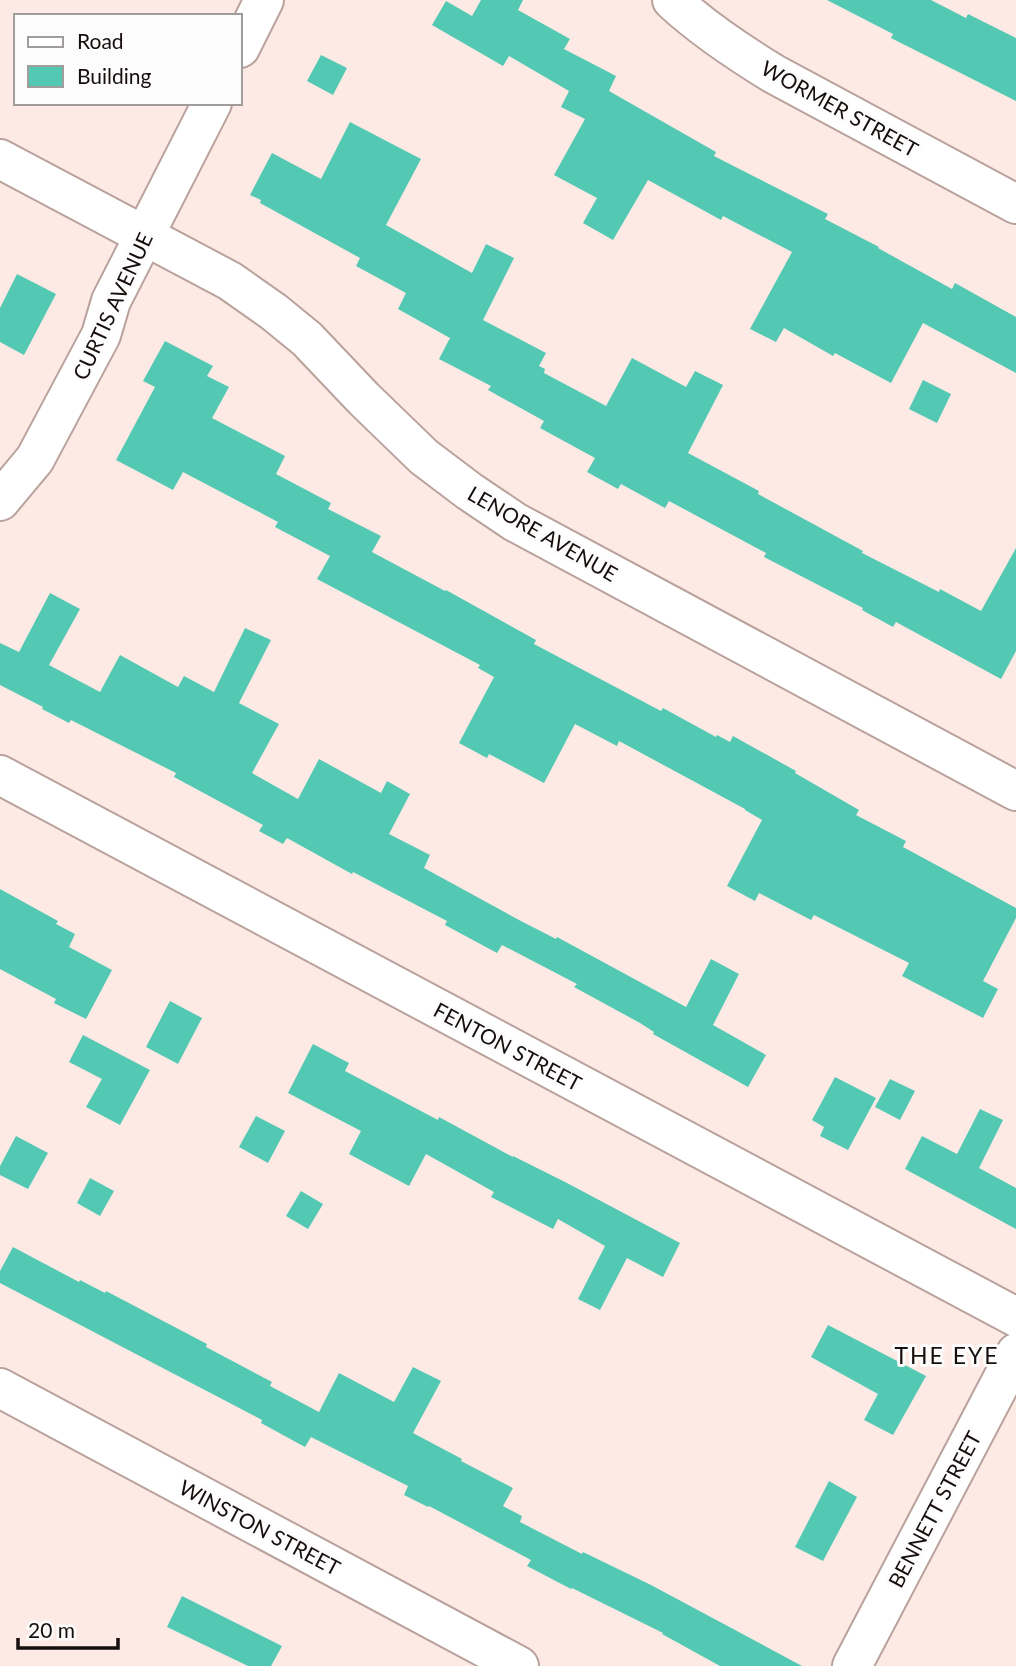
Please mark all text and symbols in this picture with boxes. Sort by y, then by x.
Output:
legend [14,14,242,105]
text: Road [77,28,124,53]
street label: WORMER STREET [757,55,923,162]
text: Building [77,63,152,88]
street label: CURTIS AVENUE [67,228,157,384]
street label: LENORE AVENUE [464,480,622,586]
street label: FENTON STREET [430,997,587,1096]
district label: THE EYE [894,1341,1000,1369]
street label: BENNETT STREET [882,1426,986,1591]
street label: WINSTON STREET [175,1474,345,1580]
scale bar [18,1606,117,1650]
text: 20 m [28,1617,75,1642]

